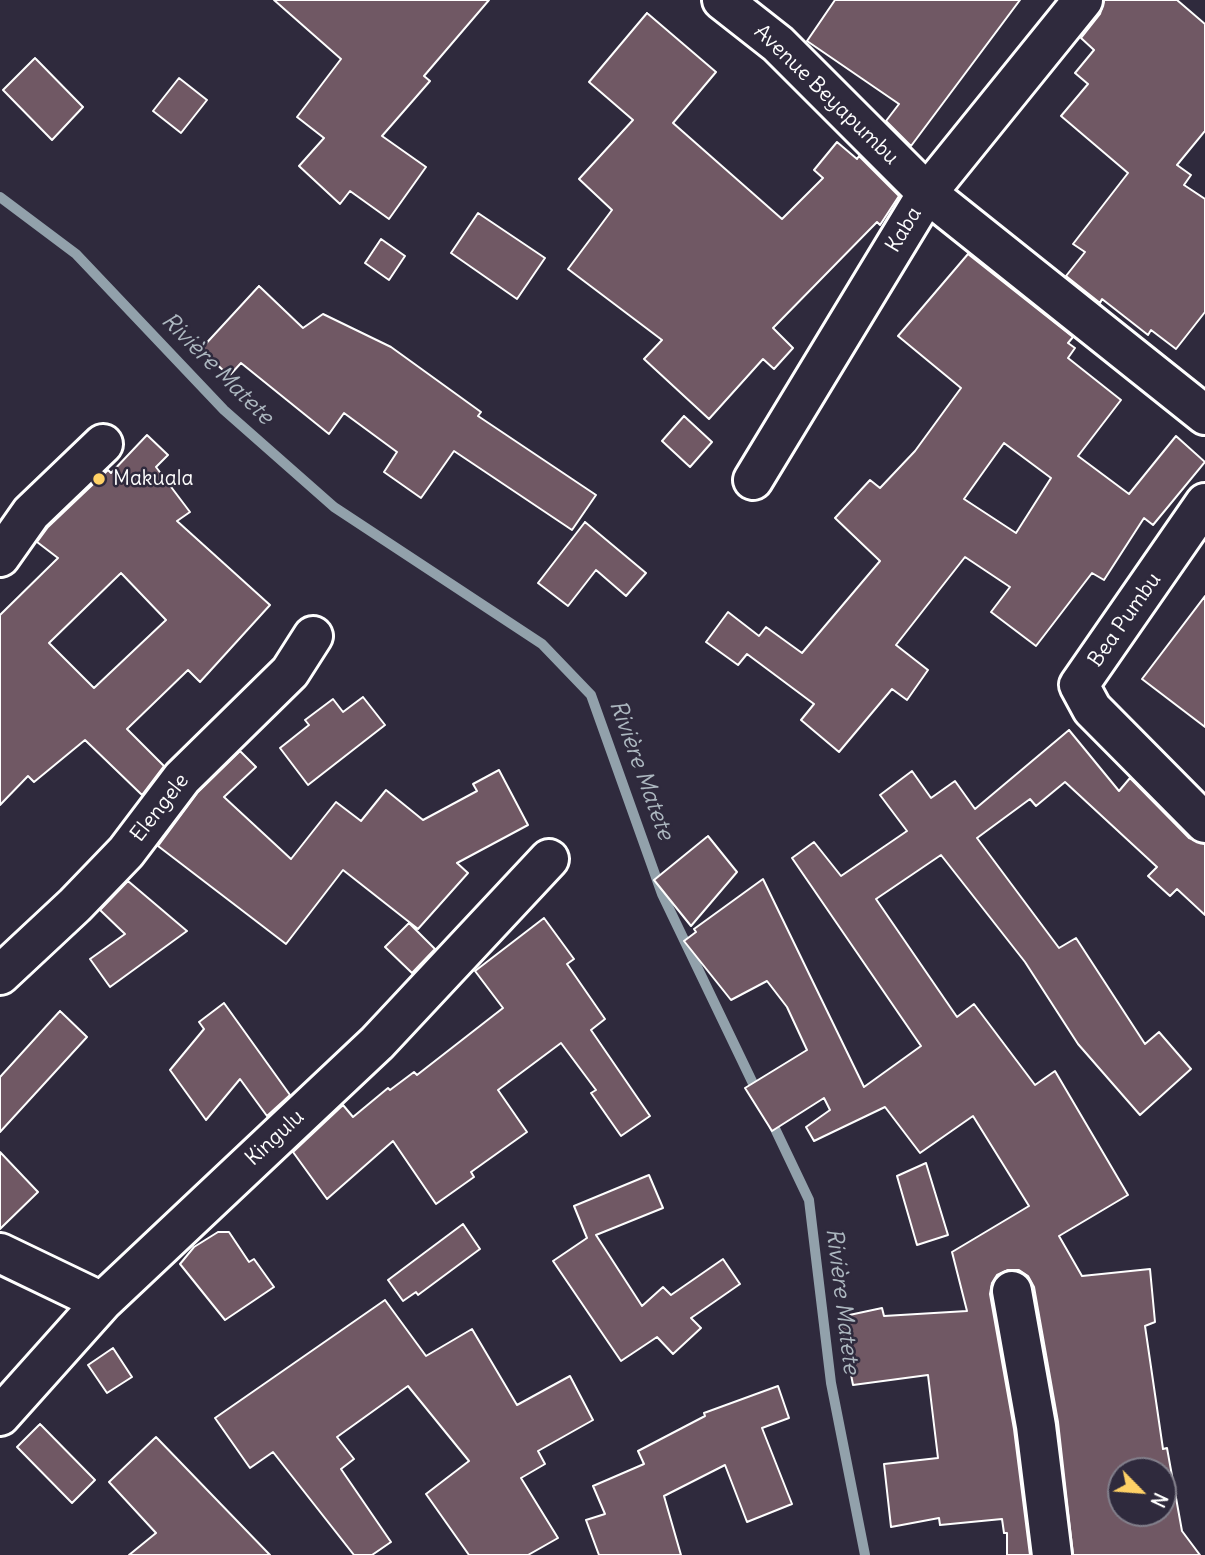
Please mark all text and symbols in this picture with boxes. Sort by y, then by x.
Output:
street label: Avenue Beyapumbu [749,20,903,170]
street label: Kaba [881,203,927,257]
water label: Rivière Matete [155,307,279,431]
place label: Makuala [113,466,193,492]
marker: Makuala [91,471,107,487]
street label: Bea Pumbu [1083,568,1167,672]
water label: Rivière Matete [603,696,679,844]
street label: Elengele [126,769,194,847]
street label: Kingulu [241,1105,309,1171]
water label: Rivière Matete [819,1227,865,1375]
north arrow [1107,1457,1177,1527]
text: N [1146,1489,1173,1511]

